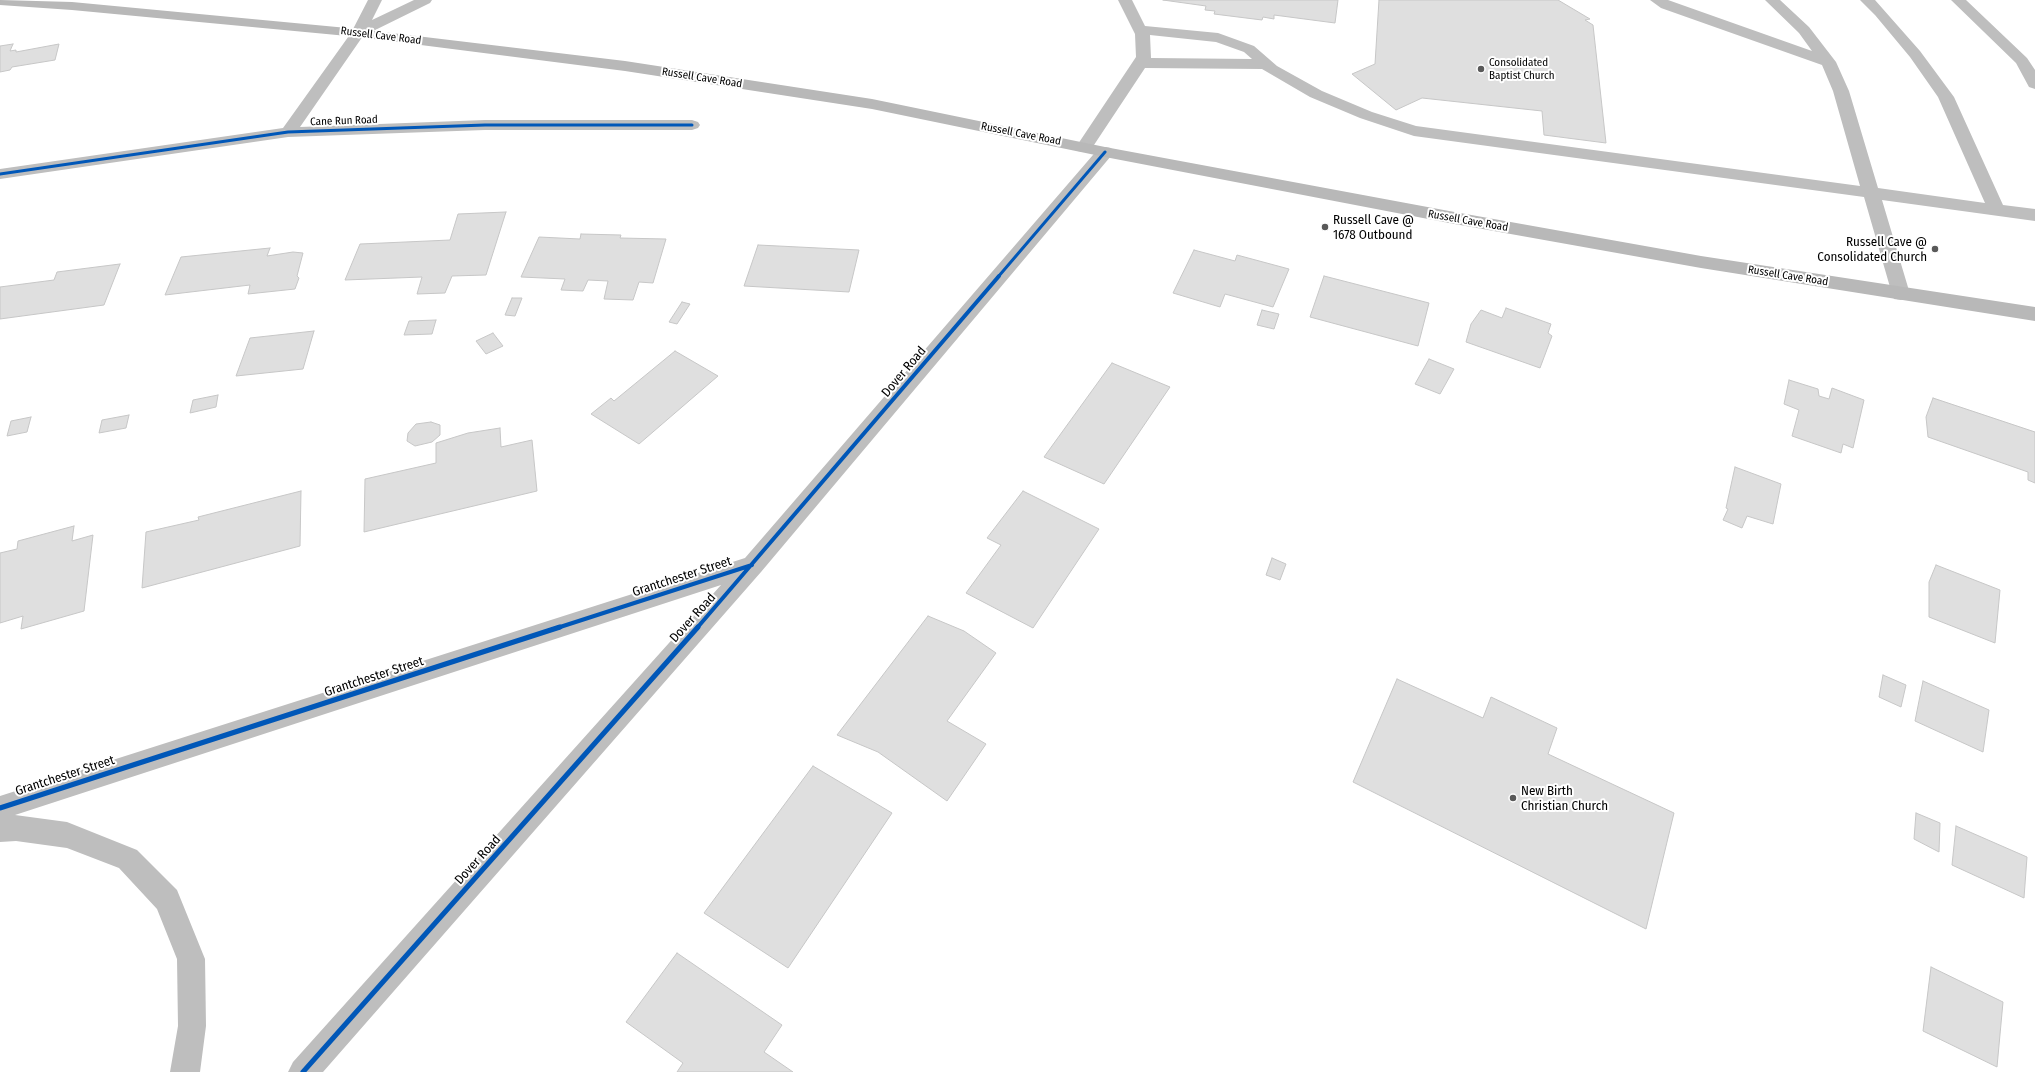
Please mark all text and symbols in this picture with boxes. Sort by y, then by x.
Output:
street label: Russell Cave Road [340,24,422,48]
place label: Consolidated Baptist Church [1489,56,1555,82]
marker: Consolidated Baptist Church [1476,64,1486,74]
street label: Russell Cave Road [661,65,743,91]
street label: Cane Run Road [310,113,378,129]
street label: Russell Cave Road [980,120,1062,148]
street label: Russell Cave Road [1427,207,1509,235]
place label: Russell Cave @ 1678 Outbound [1333,212,1414,243]
marker: Russell Cave @ 1678 Outbound [1320,222,1330,232]
place label: Russell Cave @ Consolidated Church [1817,234,1927,265]
marker: Russell Cave @ Consolidated Church [1930,244,1940,254]
street label: Russell Cave Road [1747,263,1829,289]
street label: Dover Road [878,344,930,400]
street label: Grantchester Street [630,554,734,600]
street label: Dover Road [667,590,719,646]
street label: Grantchester Street [322,654,426,700]
street label: Grantchester Street [13,753,117,799]
place label: New Birth Christian Church [1521,783,1608,814]
marker: New Birth Christian Church [1508,793,1518,803]
street label: Dover Road [452,832,504,888]

